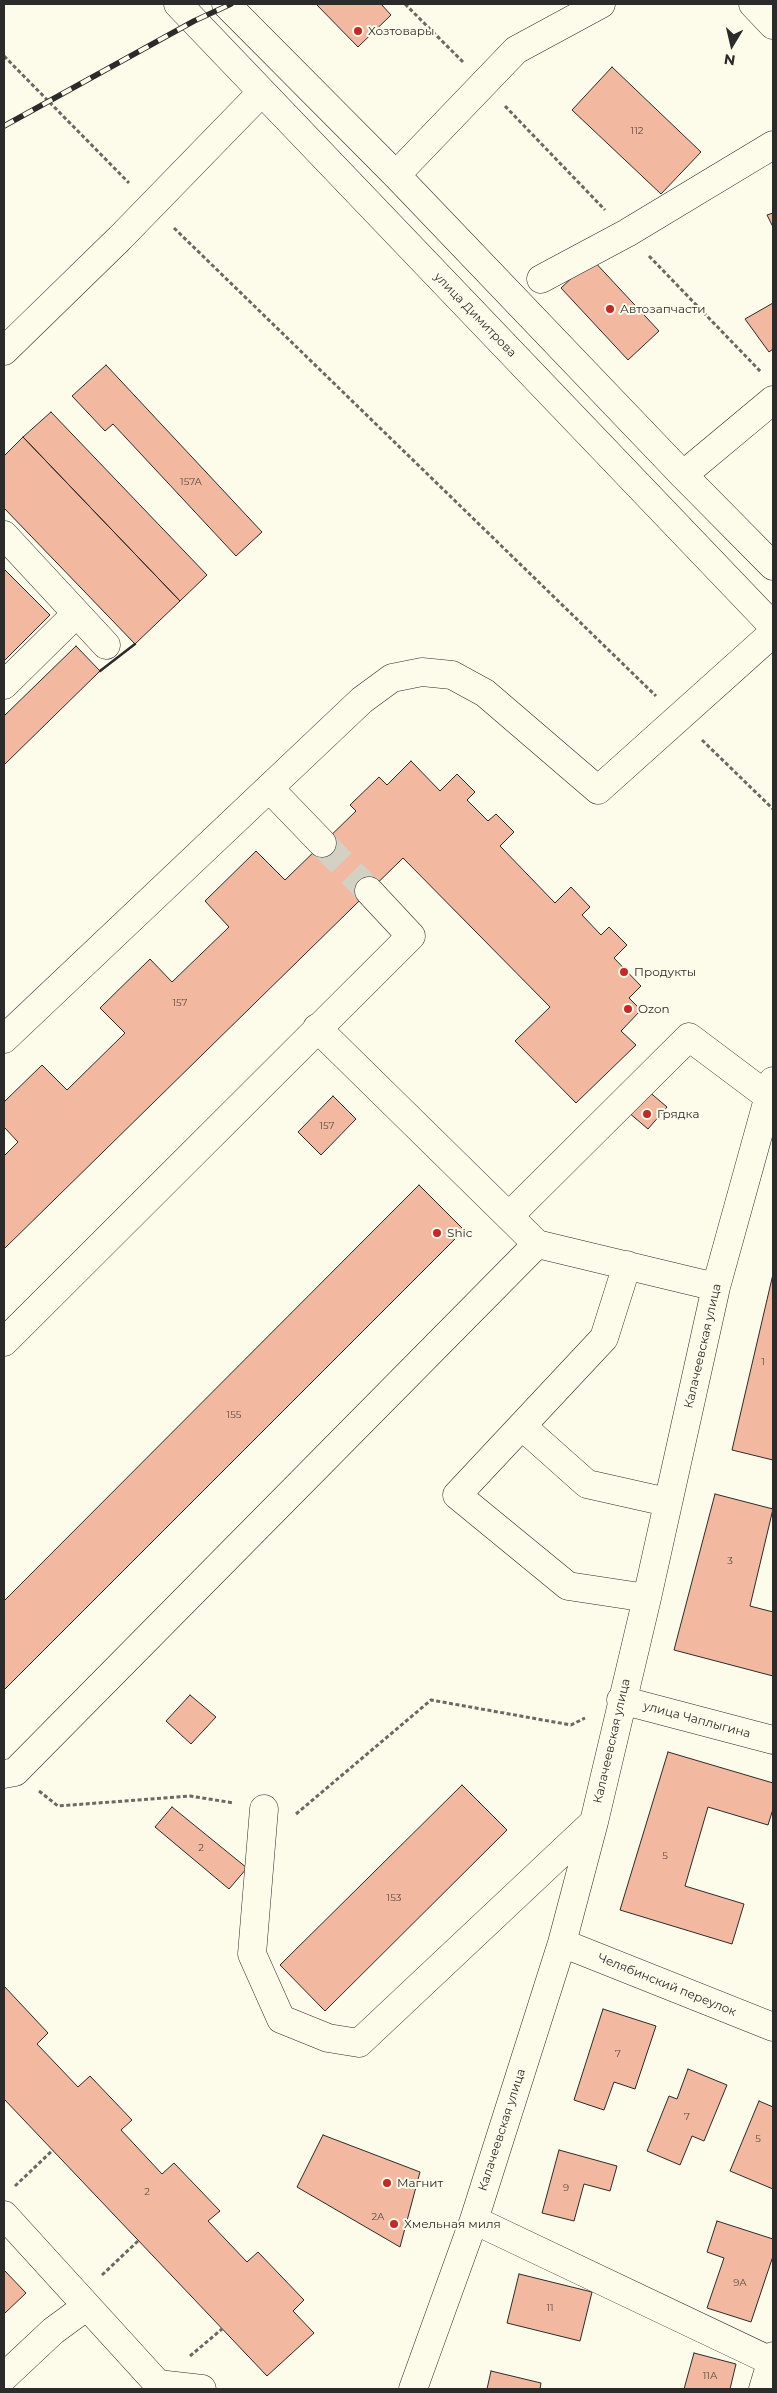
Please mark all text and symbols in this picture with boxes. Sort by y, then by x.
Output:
north arrow [707,20,757,70]
place label: Хозтовары [368,24,434,38]
marker: Хозтовары [352,25,364,37]
text: N [723,50,737,70]
house number: 112 [631,125,643,137]
street label: улица Димитрова [431,270,519,360]
place label: Автозапчасти [620,302,705,316]
marker: Автозапчасти [604,303,616,315]
house number: 157А [180,476,202,488]
place label: Продукты [634,965,696,979]
marker: Продукты [618,966,630,978]
house number: 157 [172,997,188,1009]
place label: Ozon [638,1002,670,1016]
marker: Ozon [622,1003,634,1015]
place label: Грядка [657,1107,699,1121]
marker: Грядка [641,1108,653,1120]
house number: 157 [319,1120,335,1132]
place label: Shic [447,1226,472,1240]
marker: Shic [431,1227,443,1239]
street label: Калачеевская улица [682,1282,724,1410]
house number: 1 [761,1356,765,1368]
house number: 155 [227,1409,241,1421]
house number: 3 [727,1555,733,1567]
street label: Калачеевская улица [591,1677,633,1805]
street label: улица Чаплыгина [642,1699,752,1741]
house number: 2 [198,1842,204,1854]
house number: 5 [662,1850,668,1862]
house number: 153 [387,1892,401,1904]
street label: Челябинский переулок [596,1951,738,2019]
house number: 7 [615,2048,621,2060]
street label: Калачеевская улица [475,2067,529,2193]
house number: 7 [684,2111,690,2123]
house number: 5 [755,2133,761,2145]
place label: Магнит [397,2176,443,2190]
marker: Магнит [381,2177,393,2189]
house number: 9 [563,2182,569,2194]
house number: 2 [144,2186,150,2198]
house number: 2А [371,2211,385,2223]
place label: Хмельная миля [404,2217,501,2231]
marker: Хмельная миля [388,2218,400,2230]
house number: 9А [733,2277,747,2289]
house number: 11 [546,2302,554,2314]
house number: 11А [703,2370,717,2382]

